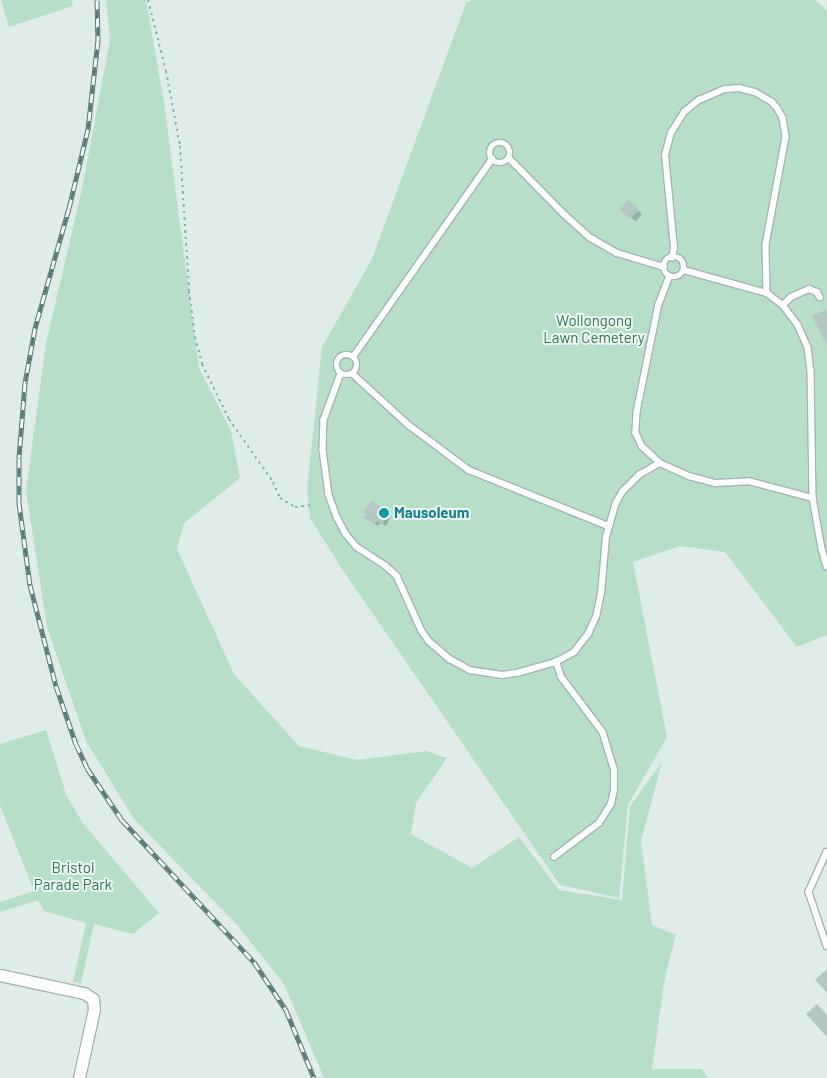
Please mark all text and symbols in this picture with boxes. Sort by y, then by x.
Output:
park label: Wollongong Lawn Cemetery [543,311,645,346]
place label: Mausoleum [394,504,469,522]
marker: Mausoleum [378,507,390,519]
park label: Bristol Parade Park [34,858,112,893]

